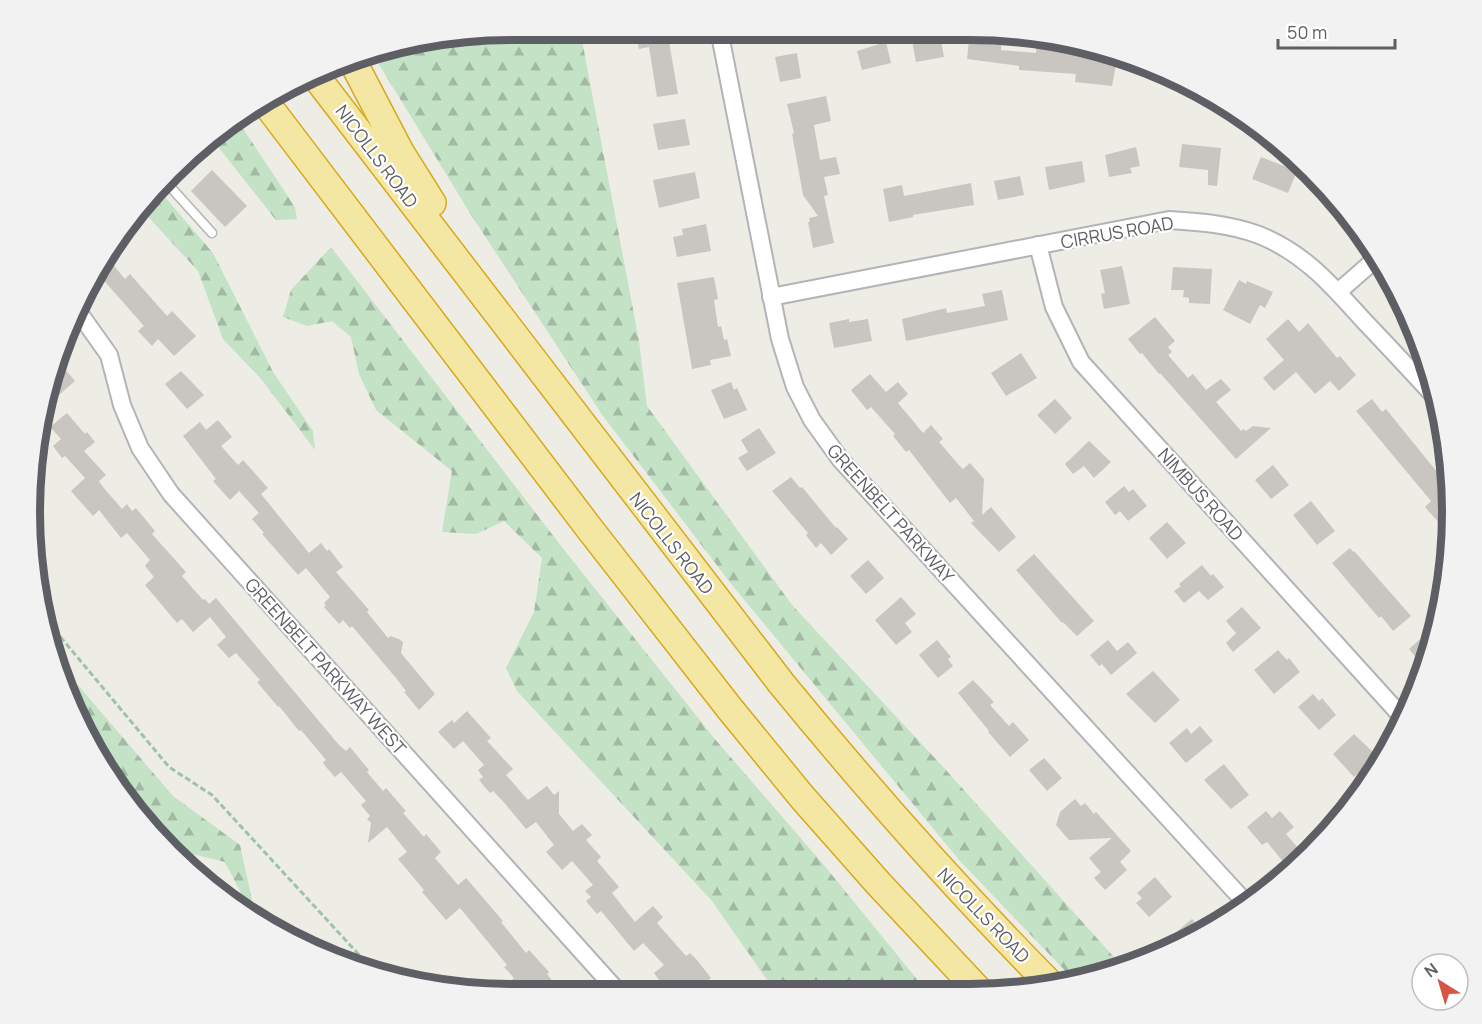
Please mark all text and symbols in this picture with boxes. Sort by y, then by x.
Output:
scale bar [1278,12,1395,50]
text: 50 m [1287,20,1327,44]
street label: NICOLLS ROAD [330,100,424,212]
street label: CIRRUS ROAD [1059,210,1175,254]
street label: GREENBELT PARKWAY [822,439,960,588]
street label: NIMBUS ROAD [1153,443,1249,545]
street label: NICOLLS ROAD [625,487,719,599]
street label: GREENBELT PARKWAY WEST [240,573,412,760]
street label: NICOLLS ROAD [933,862,1035,968]
north arrow [1410,952,1470,1012]
text: N [1420,958,1442,982]

